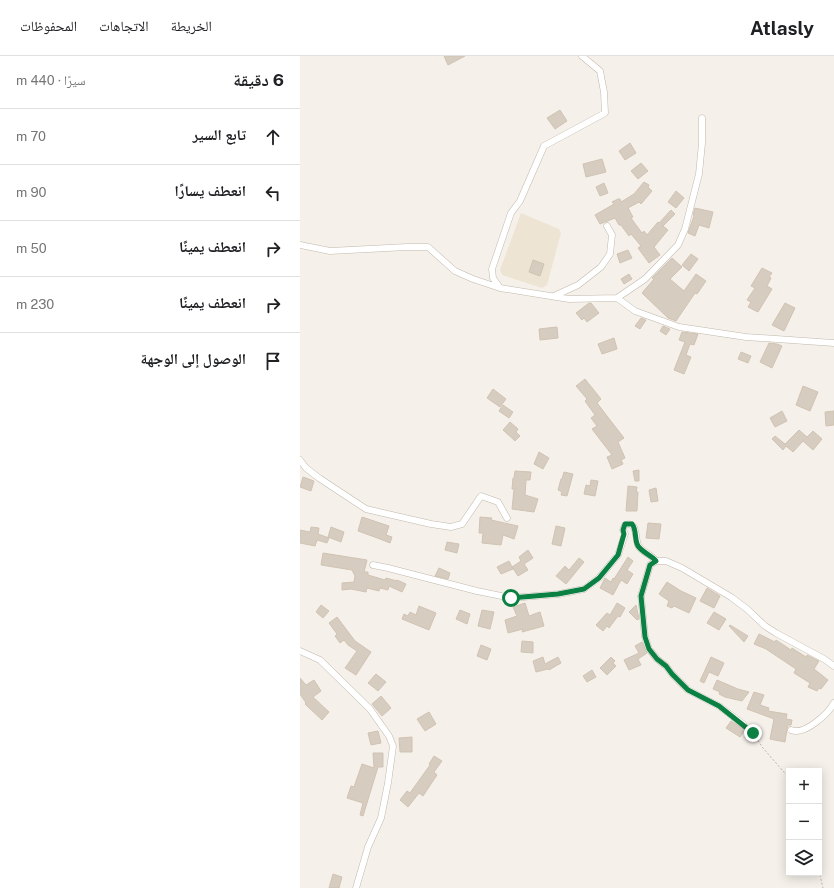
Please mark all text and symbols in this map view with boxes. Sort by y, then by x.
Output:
text: Atlasly [750,17,814,39]
text: المحفوظات [20,18,77,34]
text: الاتجاهات [99,18,149,34]
text: الخريطة [171,18,212,34]
text: 6 دقيقة [233,70,284,90]
text: سيرًا · 440 m [16,73,86,88]
text: تابع السير [193,126,246,143]
icon: ahead [262,126,284,148]
text: 70 m [16,129,46,144]
text: انعطف يسارًا [175,182,246,199]
icon: left [262,182,284,204]
text: 90 m [16,185,46,200]
text: انعطف يمينًا [179,238,246,255]
icon: right [262,238,284,260]
text: 50 m [16,241,47,256]
text: انعطف يمينًا [179,294,246,311]
icon: right [262,294,284,316]
text: 230 m [16,297,54,312]
text: الوصول إلى الوجهة [141,350,246,367]
icon: arrive [262,350,284,372]
route start [502,589,520,607]
route end [744,724,762,742]
map controls [786,768,822,876]
button: + [786,768,822,804]
button: − [786,804,822,840]
button: layers [786,840,822,876]

